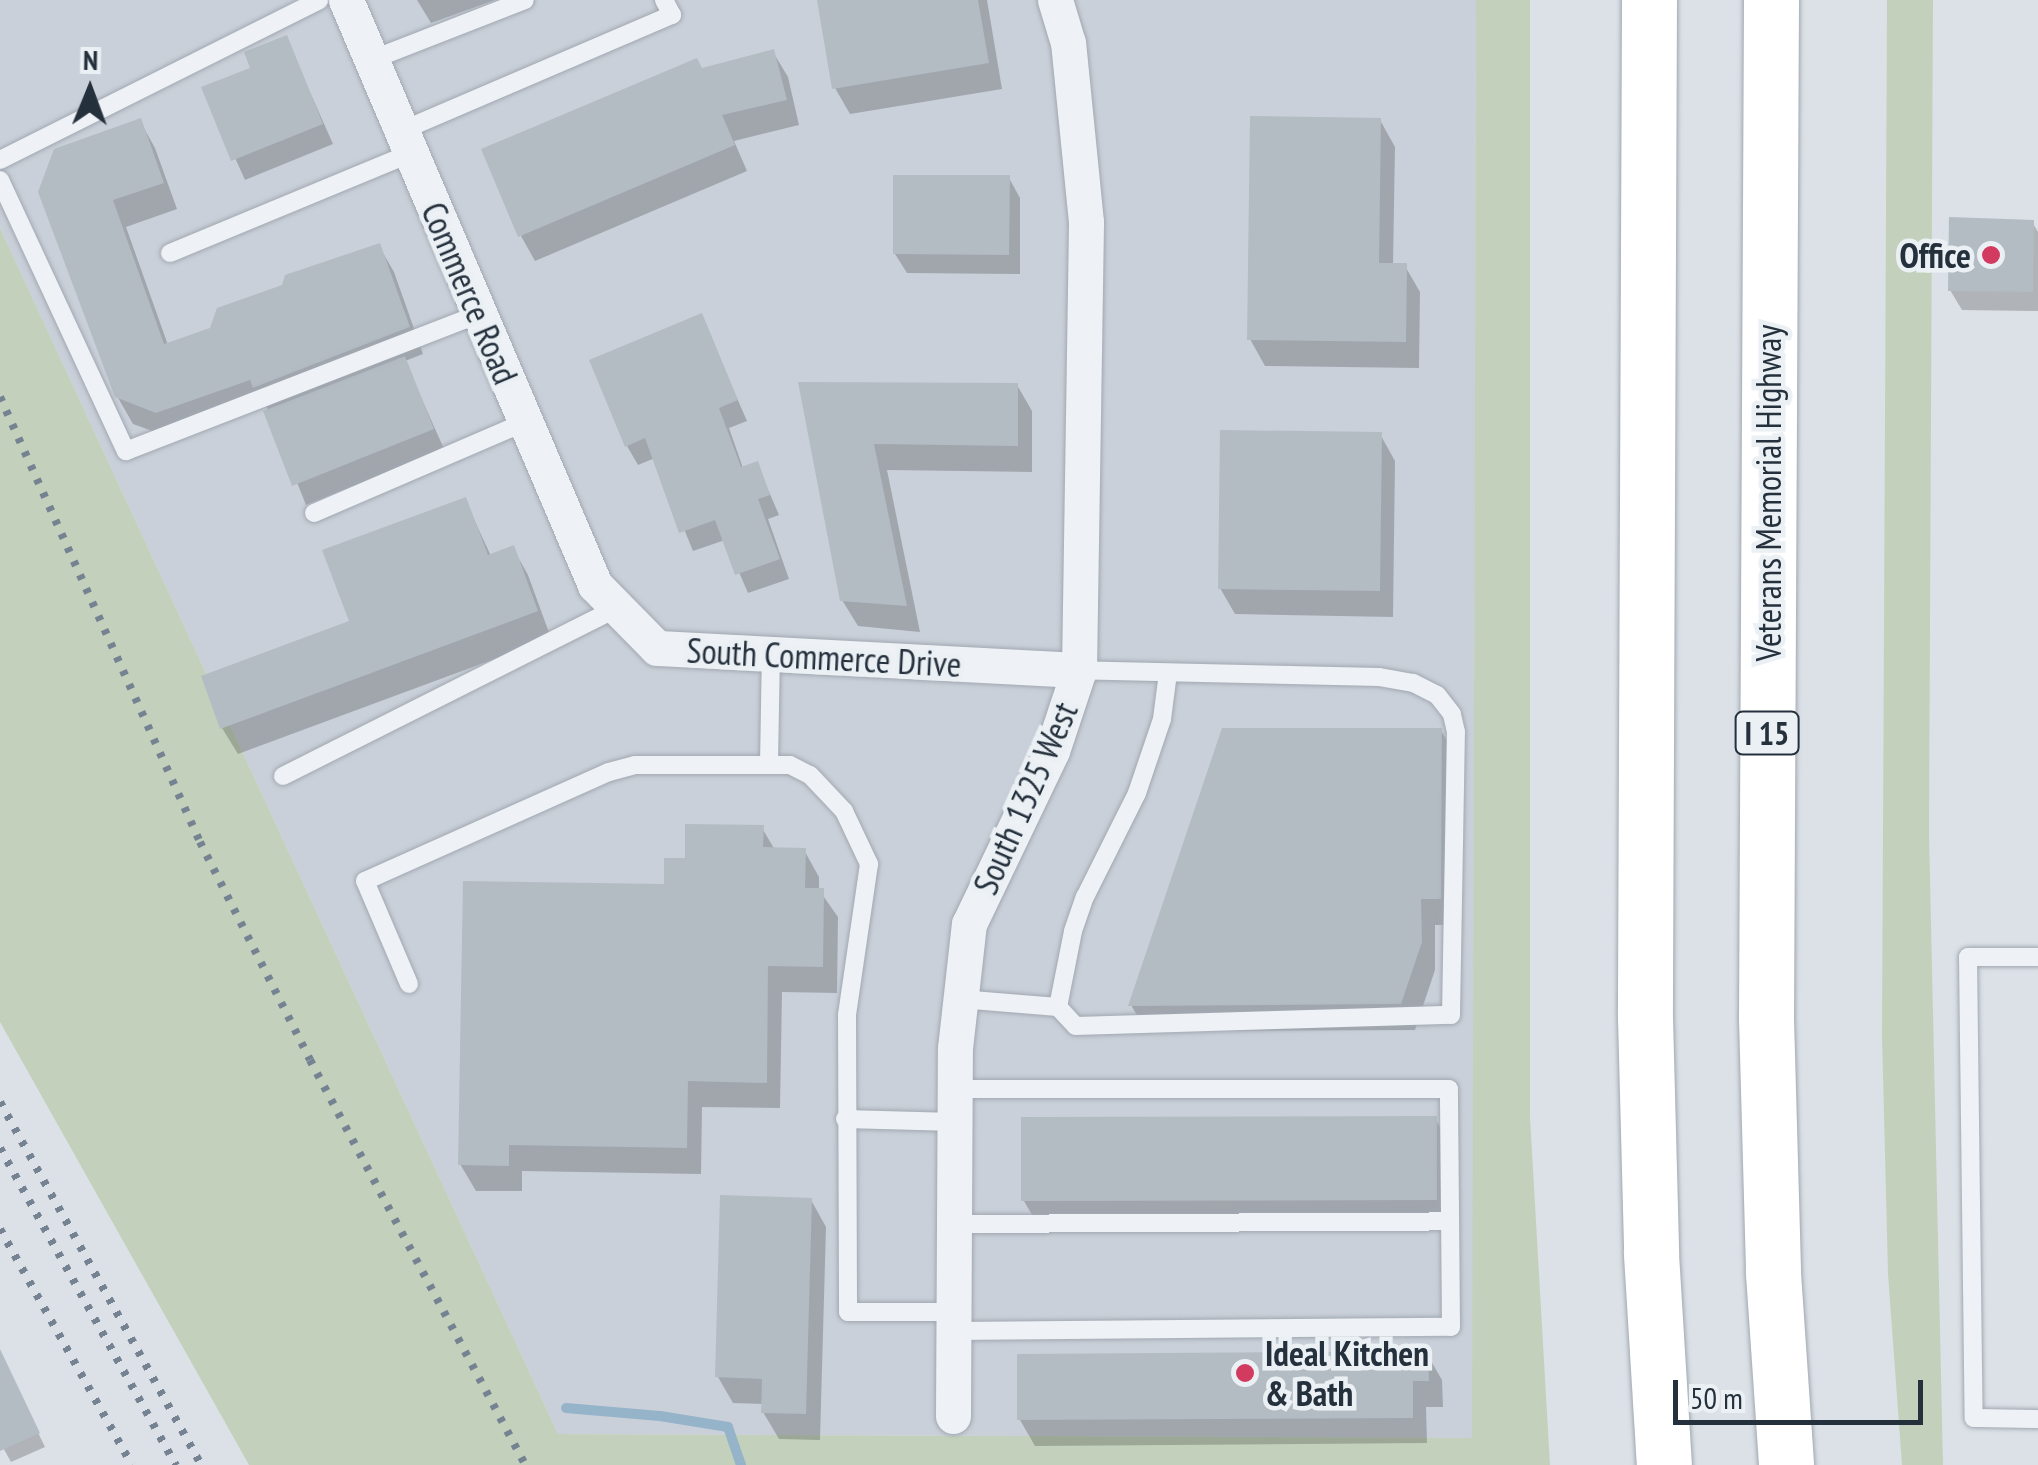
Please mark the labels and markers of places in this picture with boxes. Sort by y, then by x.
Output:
place label: Office [1899,234,1971,276]
marker: Office [1980,244,2002,266]
place label: Ideal Kitchen & Bath [1265,1332,1429,1414]
marker: Ideal Kitchen & Bath [1234,1362,1256,1384]

